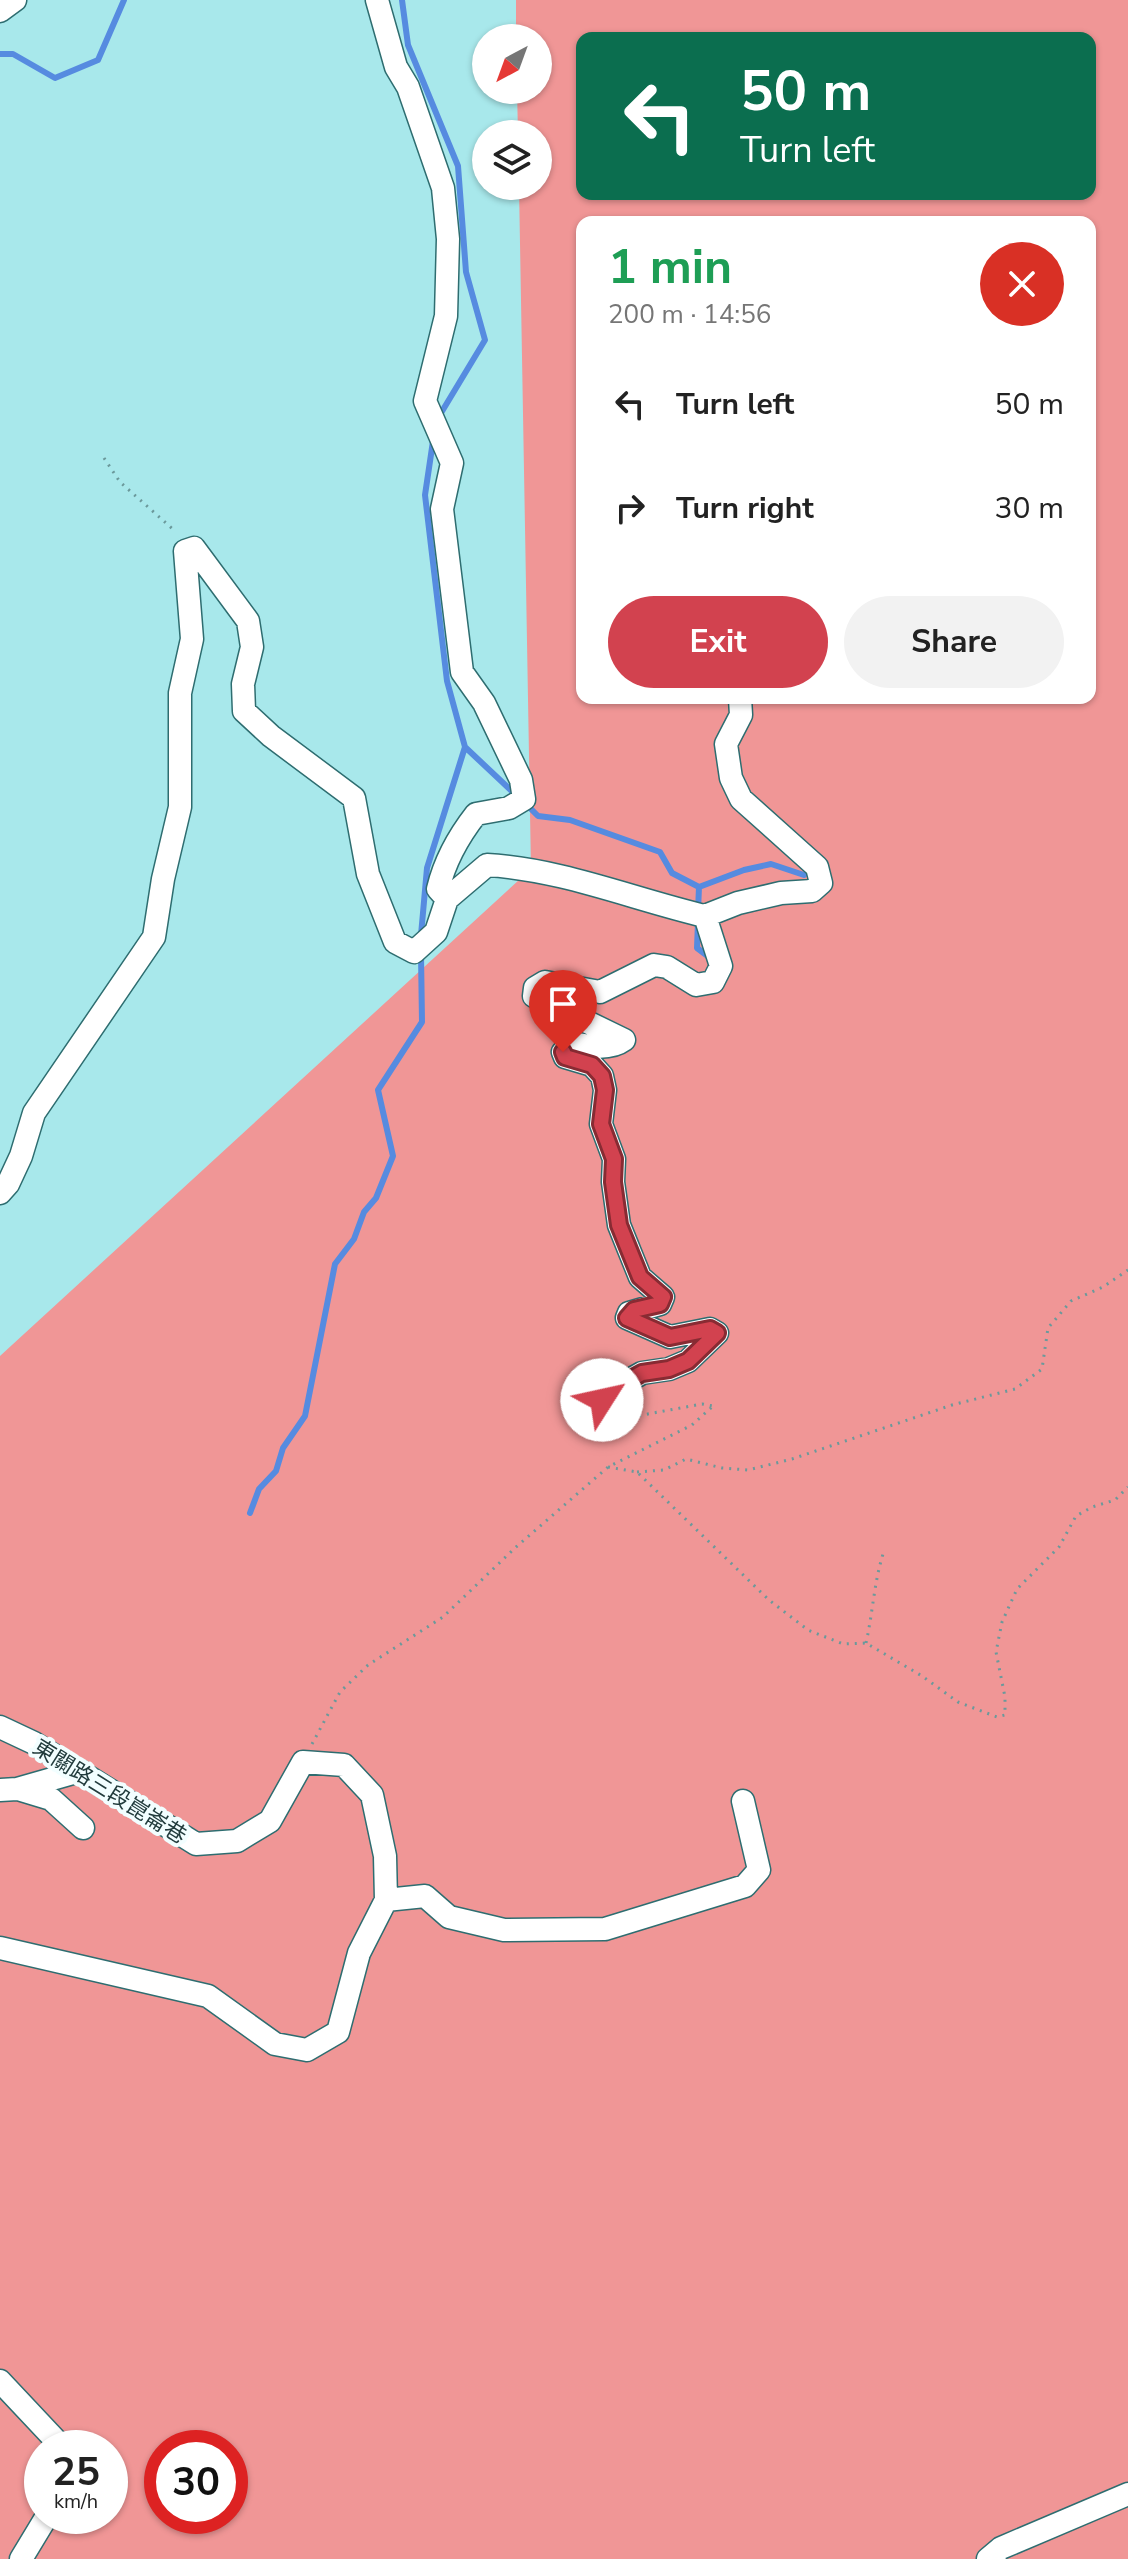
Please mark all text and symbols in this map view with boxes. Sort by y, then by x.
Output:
north arrow [472,24,552,104]
map controls [472,24,552,200]
text: 50 m [740,53,871,130]
icon: left [608,64,712,168]
button: layers [472,120,552,200]
text: Turn left [740,126,875,175]
text: 1 min [608,234,732,300]
button: close [980,242,1064,326]
text: 200 m · 14:56 [608,297,771,332]
icon: left [608,382,652,426]
text: Turn left [676,384,794,425]
text: 50 m [995,384,1064,425]
icon: right [608,486,652,530]
text: Turn right [676,488,814,529]
text: 30 m [995,488,1064,529]
button: Exit [608,596,828,688]
button: Share [844,596,1064,688]
pin [529,970,597,1052]
icon: arrive [541,982,585,1026]
position arrow [560,1358,644,1442]
street label: 東關路三段崑崙巷 [27,1732,192,1851]
speed limit sign: 30 [144,2430,248,2534]
text: 25 [52,2445,100,2499]
text: km/h [54,2488,98,2515]

